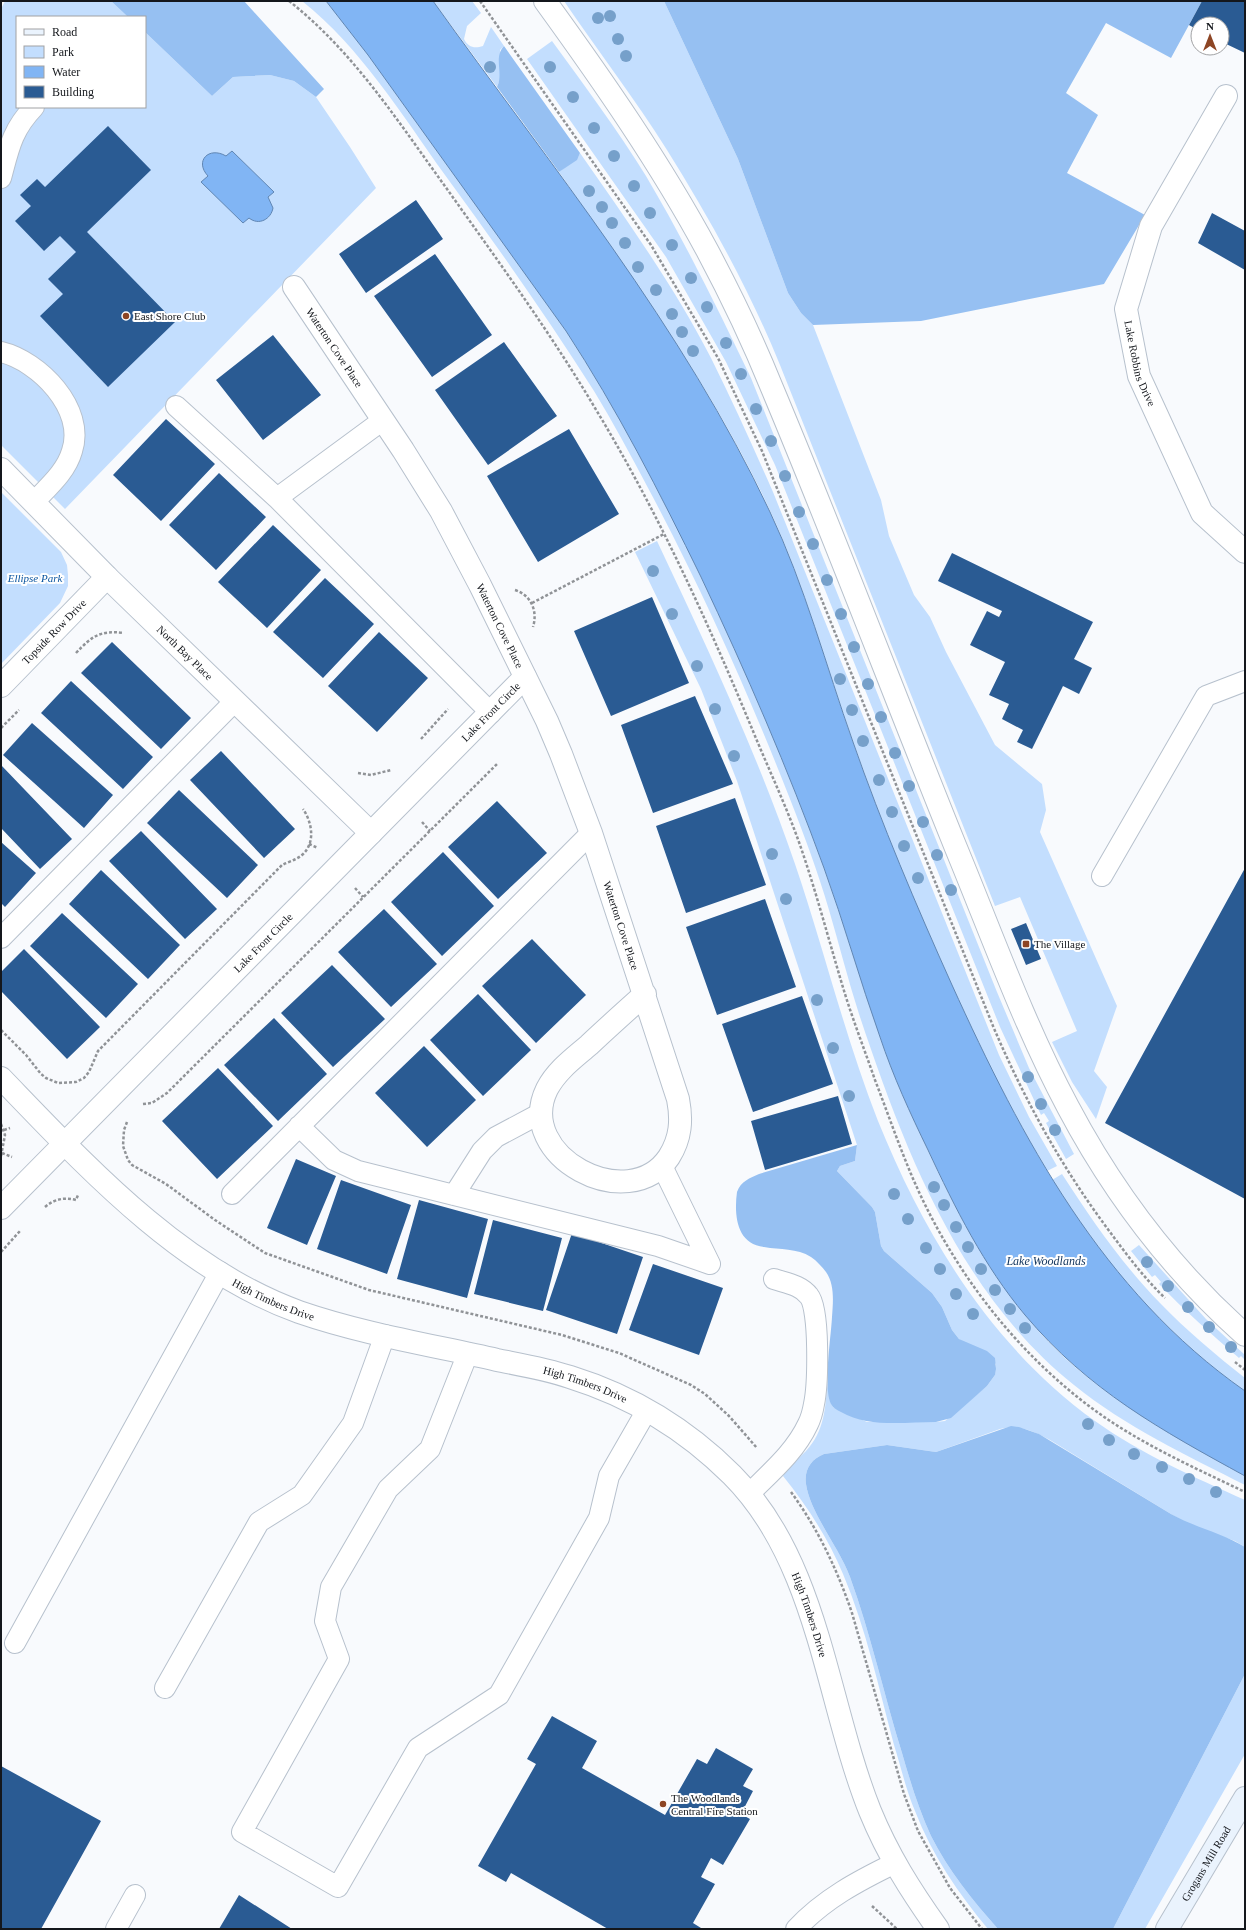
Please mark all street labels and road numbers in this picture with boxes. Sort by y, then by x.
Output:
street label: Waterton Cove Place [304,306,365,390]
street label: Lake Robbins Drive [1122,319,1158,408]
street label: Waterton Cove Place [474,581,526,670]
street label: Topside Row Drive [20,596,88,667]
street label: North Bay Place [155,623,215,682]
street label: Lake Front Circle [459,680,522,744]
street label: Waterton Cove Place [601,880,641,972]
street label: Lake Front Circle [231,910,295,975]
street label: High Timbers Drive [230,1276,316,1323]
street label: High Timbers Drive [542,1364,629,1405]
street label: High Timbers Drive [790,1571,830,1659]
street label: Grogans Mill Road [1179,1824,1233,1903]

